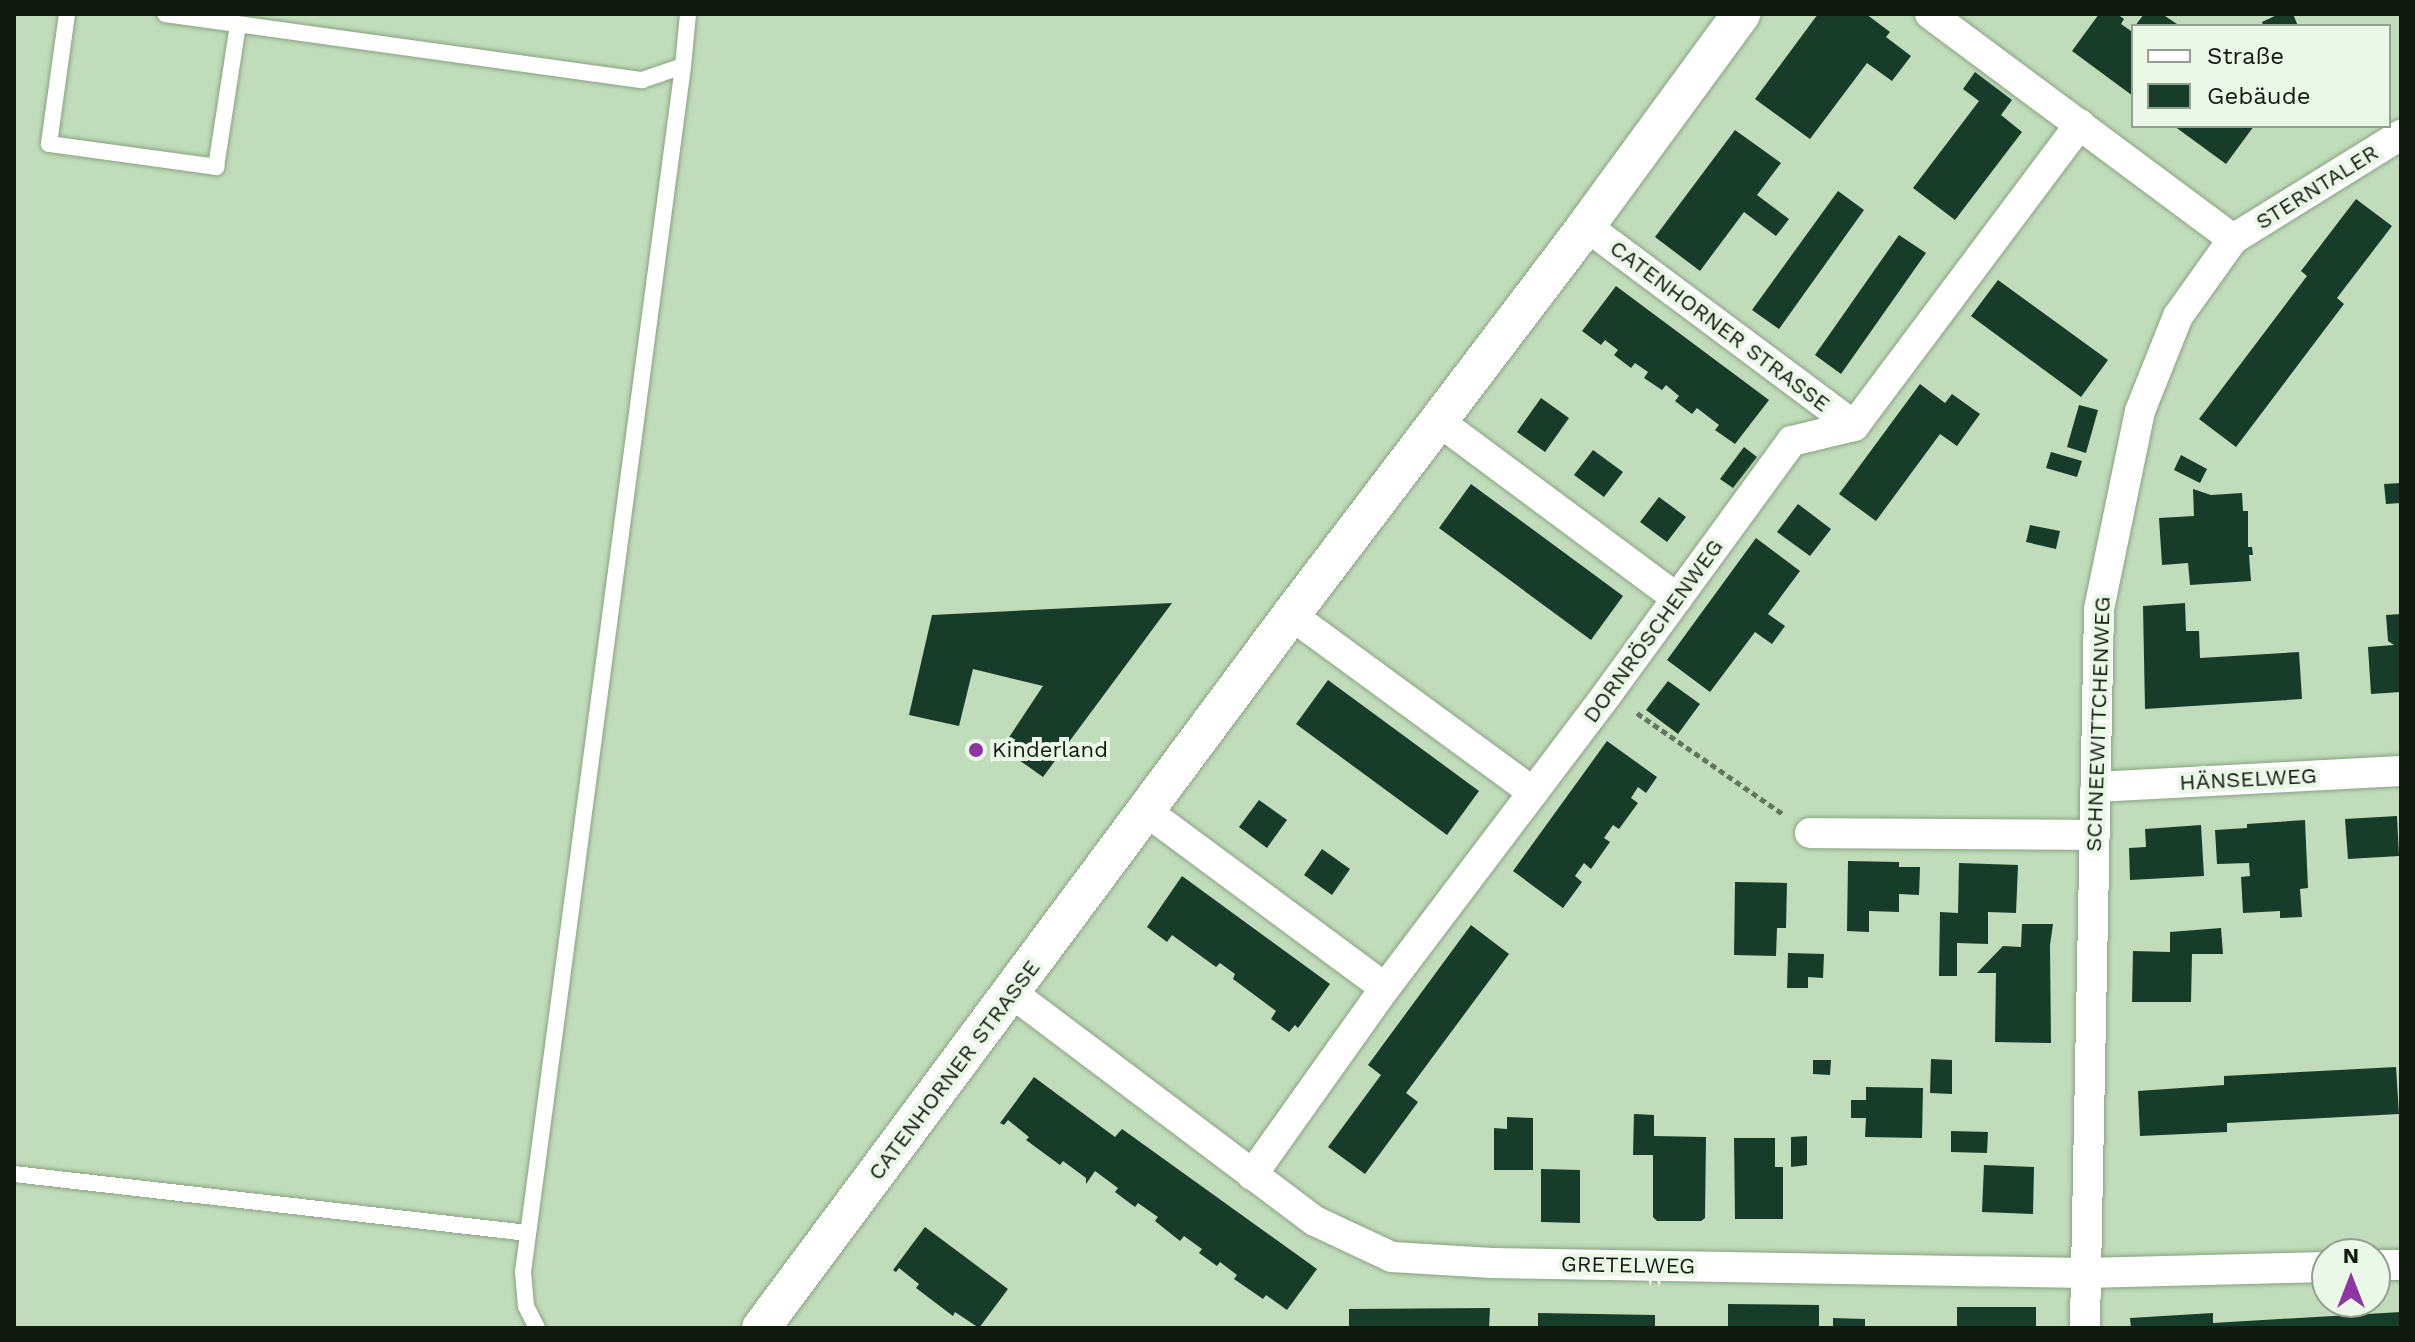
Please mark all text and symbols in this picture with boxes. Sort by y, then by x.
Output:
legend [2131,24,2391,128]
text: Straße [2207,42,2284,70]
text: Gebäude [2207,82,2311,110]
street label: STERNTALER [2251,139,2383,235]
street label: CATENHORNER STRASSE [1605,235,1835,417]
street label: DORNRÖSCHENWEG [1578,534,1728,728]
street label: SCHNEEWITTCHENWEG [2080,596,2116,852]
place label: Kinderland [992,737,1108,763]
marker: Kinderland [967,741,985,759]
street label: HÄNSELWEG [2179,762,2317,796]
street label: CATENHORNER STRASSE [863,955,1045,1185]
north arrow [2311,1238,2391,1318]
text: N [2343,1243,2359,1268]
street label: GRETELWEG [1561,1251,1695,1279]

